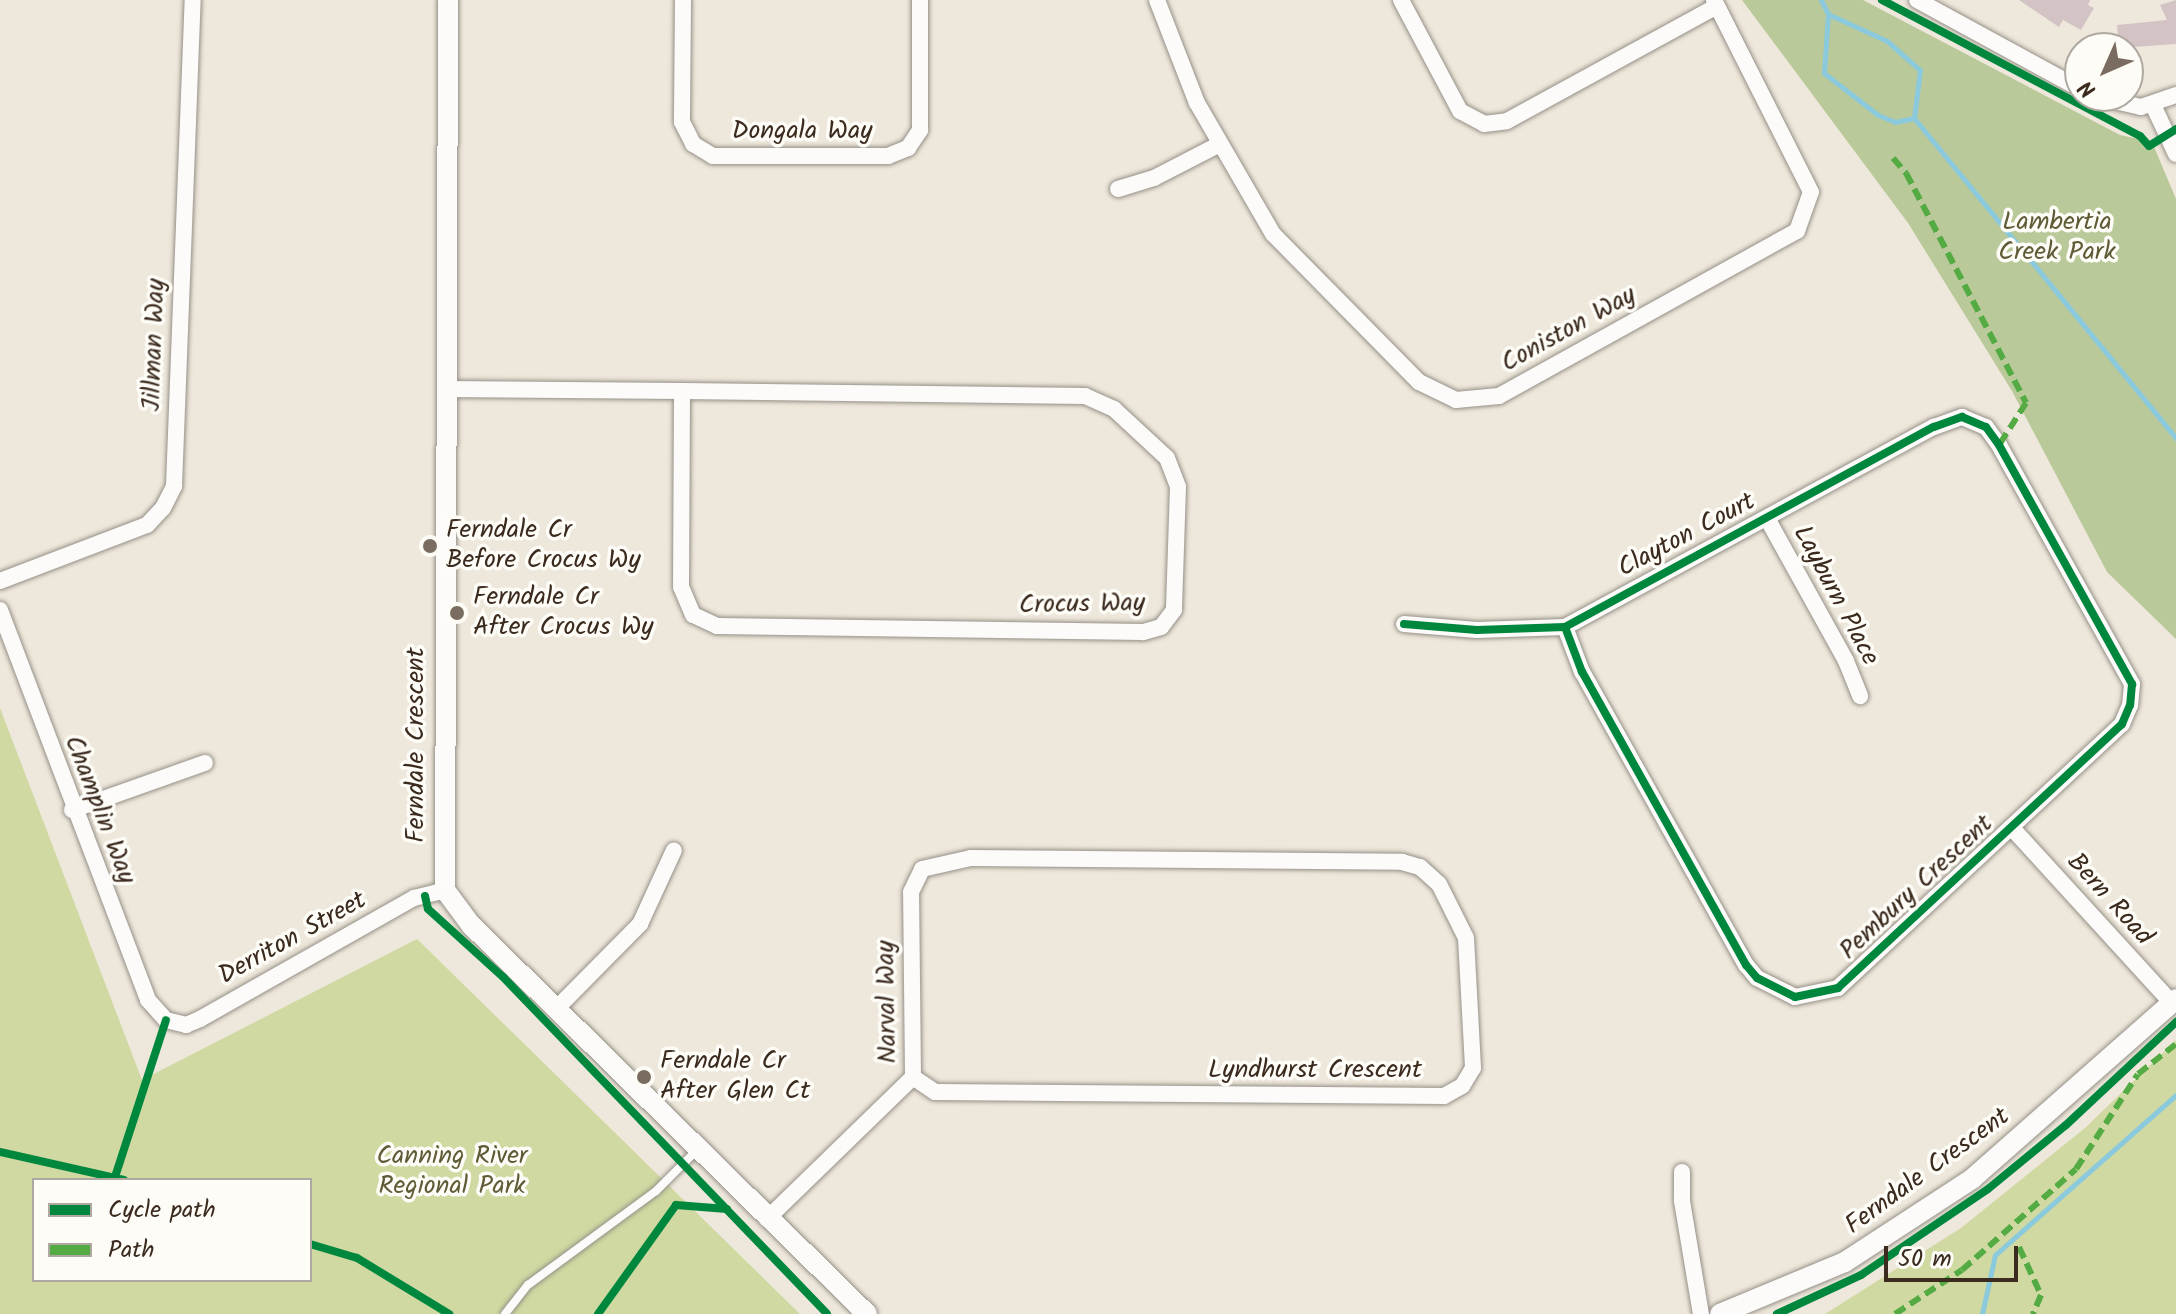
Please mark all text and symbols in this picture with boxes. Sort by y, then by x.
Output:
north arrow [2064,32,2144,112]
text: N [2071,71,2105,105]
street label: Dongala Way [732,116,872,148]
park label: Lambertia Creek Park [1998,207,2116,268]
street label: Jillman Way [137,278,173,412]
street label: Coniston Way [1496,280,1642,380]
street label: Clayton Court [1613,487,1761,585]
place label: Ferndale Cr Before Crocus Wy [446,515,641,576]
street label: Layburn Place [1785,521,1885,671]
marker: Ferndale Cr Before Crocus Wy [421,537,439,555]
place label: Ferndale Cr After Crocus Wy [473,582,653,644]
street label: Crocus Way [1019,588,1145,622]
marker: Ferndale Cr After Crocus Wy [448,604,466,622]
street label: Ferndale Crescent [401,647,433,843]
street label: Champlin Way [56,731,142,889]
street label: Pembury Crescent [1834,809,2000,967]
street label: Bern Road [2060,847,2158,953]
street label: Derriton Street [214,886,372,992]
street label: Narval Way [871,940,905,1064]
place label: Ferndale Cr After Glen Ct [660,1046,810,1108]
street label: Lyndhurst Crescent [1208,1055,1422,1087]
marker: Ferndale Cr After Glen Ct [635,1068,653,1086]
street label: Ferndale Crescent [1840,1102,2016,1242]
park label: Canning River Regional Park [377,1141,527,1202]
legend [32,1178,312,1282]
text: Cycle path [108,1191,216,1230]
scale bar [1888,1230,2022,1280]
text: Path [108,1231,154,1270]
text: 50 m [1898,1240,1952,1279]

